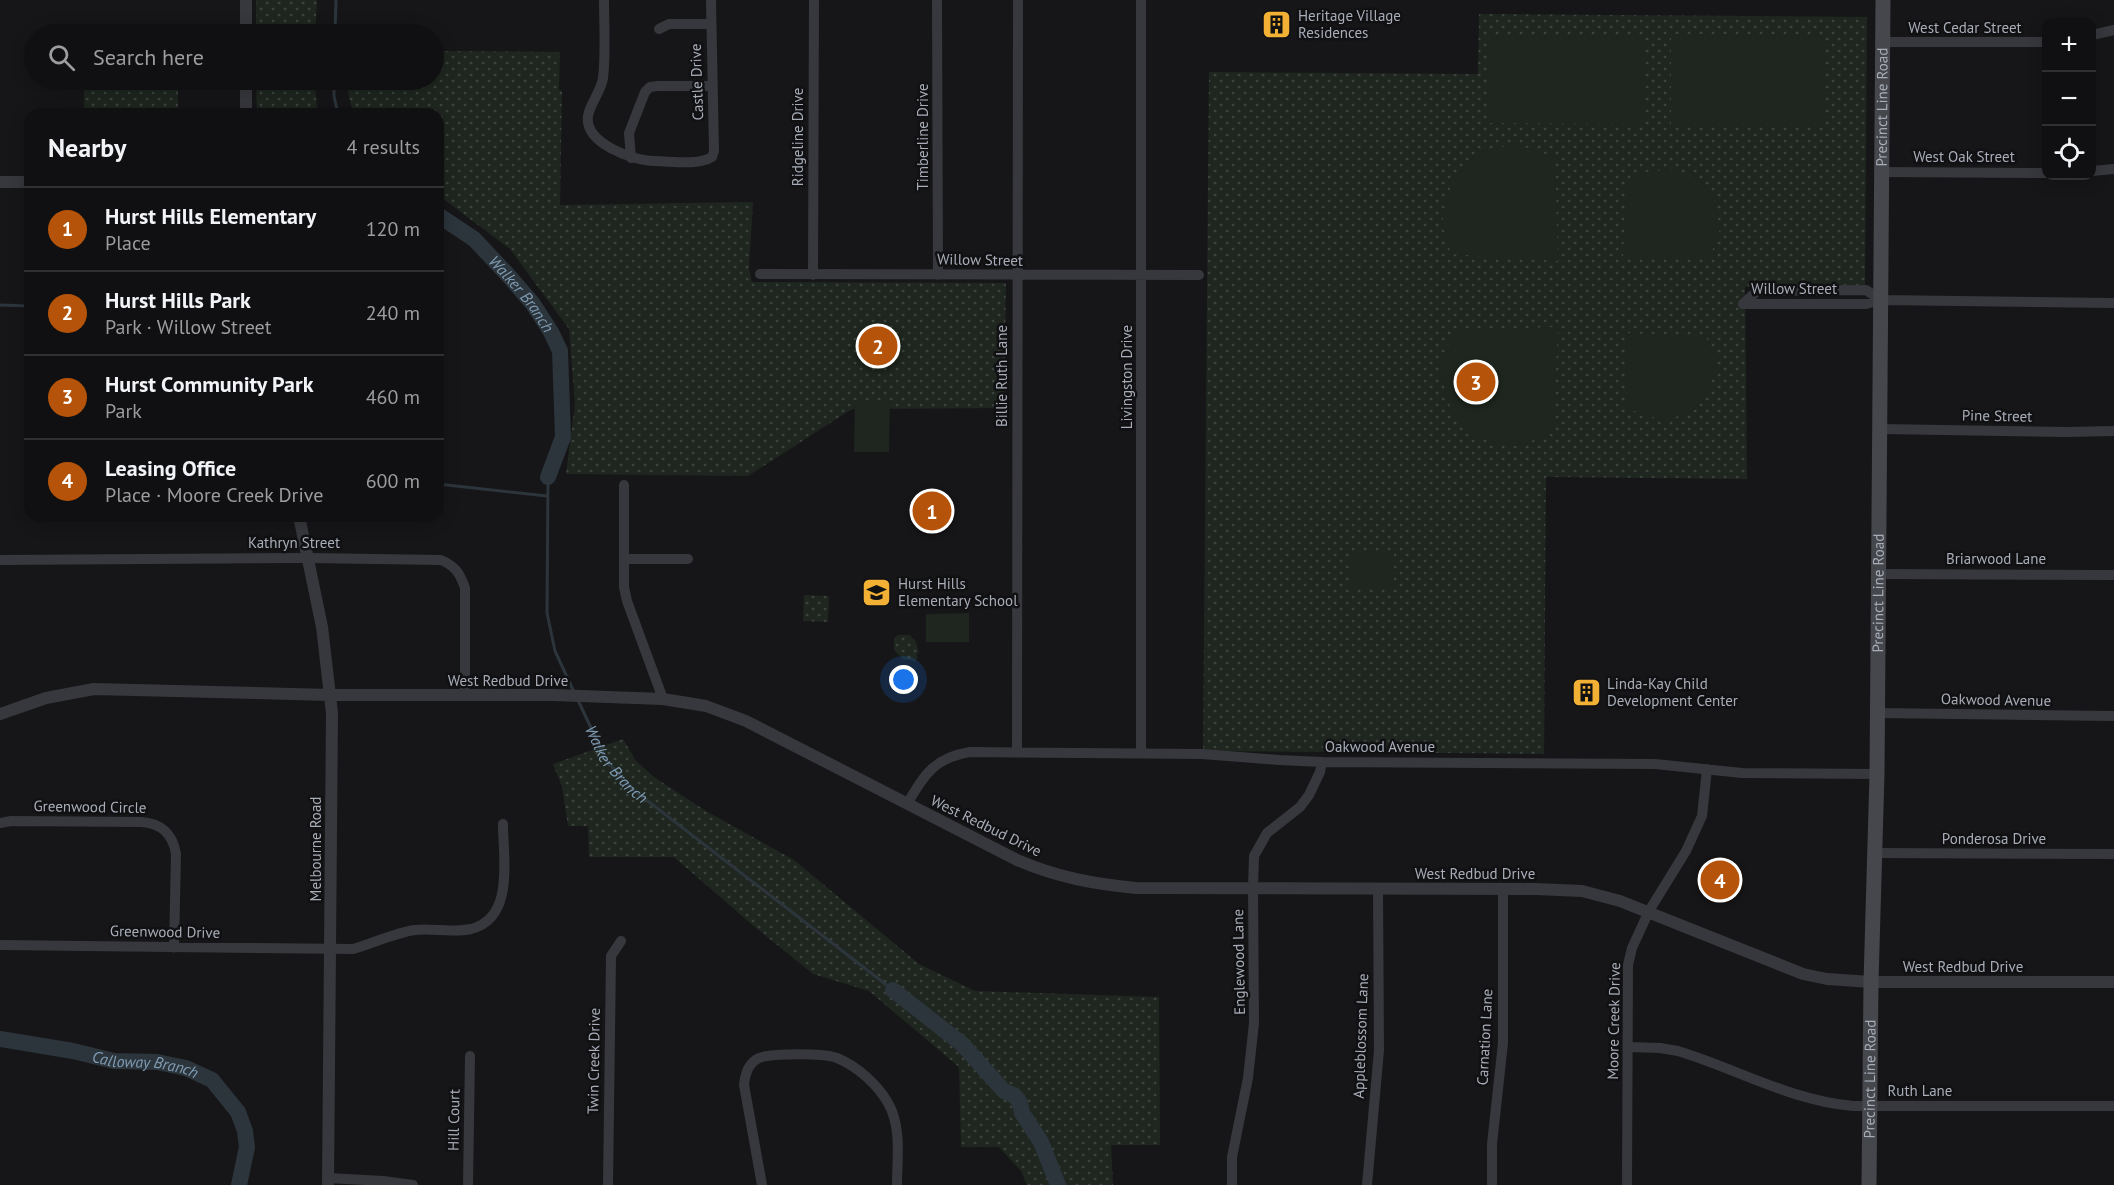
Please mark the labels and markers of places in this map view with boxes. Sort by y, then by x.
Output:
place label: Heritage Village Residences [1298,6,1401,42]
building icon: Heritage Village Residences [1261,9,1293,41]
pin: 2 [858,324,898,368]
pin: 3 [1456,360,1496,404]
pin: 1 [912,488,952,534]
place label: Hurst Hills Elementary School [898,574,1018,610]
school or university icon: Hurst Hills Elementary School [861,577,893,609]
place label: Linda-Kay Child Development Center [1607,674,1738,710]
building icon: Linda-Kay Child Development Center [1570,677,1602,709]
pin: 4 [1700,858,1740,902]

